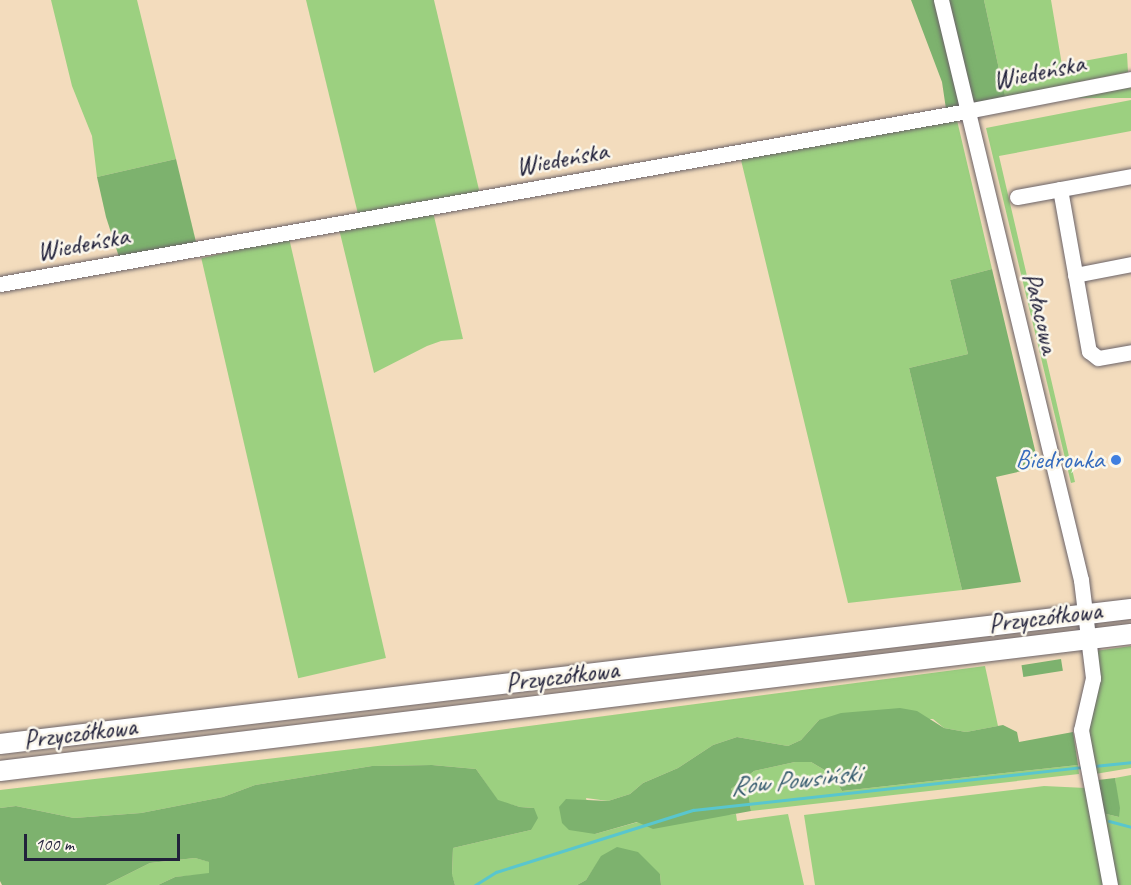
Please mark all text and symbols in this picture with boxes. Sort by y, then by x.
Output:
street label: Wiedeńska [990,48,1088,96]
street label: Wiedeńska [514,136,610,182]
street label: Wiedeńska [35,221,131,267]
street label: Pałacowa [1016,269,1066,357]
place label: Biedronka [1016,444,1104,476]
marker: Biedronka [1109,453,1123,467]
street label: Przyczółkowa [987,595,1103,639]
street label: Przyczółkowa [504,654,620,698]
street label: Przyczółkowa [22,711,138,755]
water label: Rów Powsiński [729,757,861,803]
scale bar [27,822,183,860]
text: 100 m [35,833,74,855]

